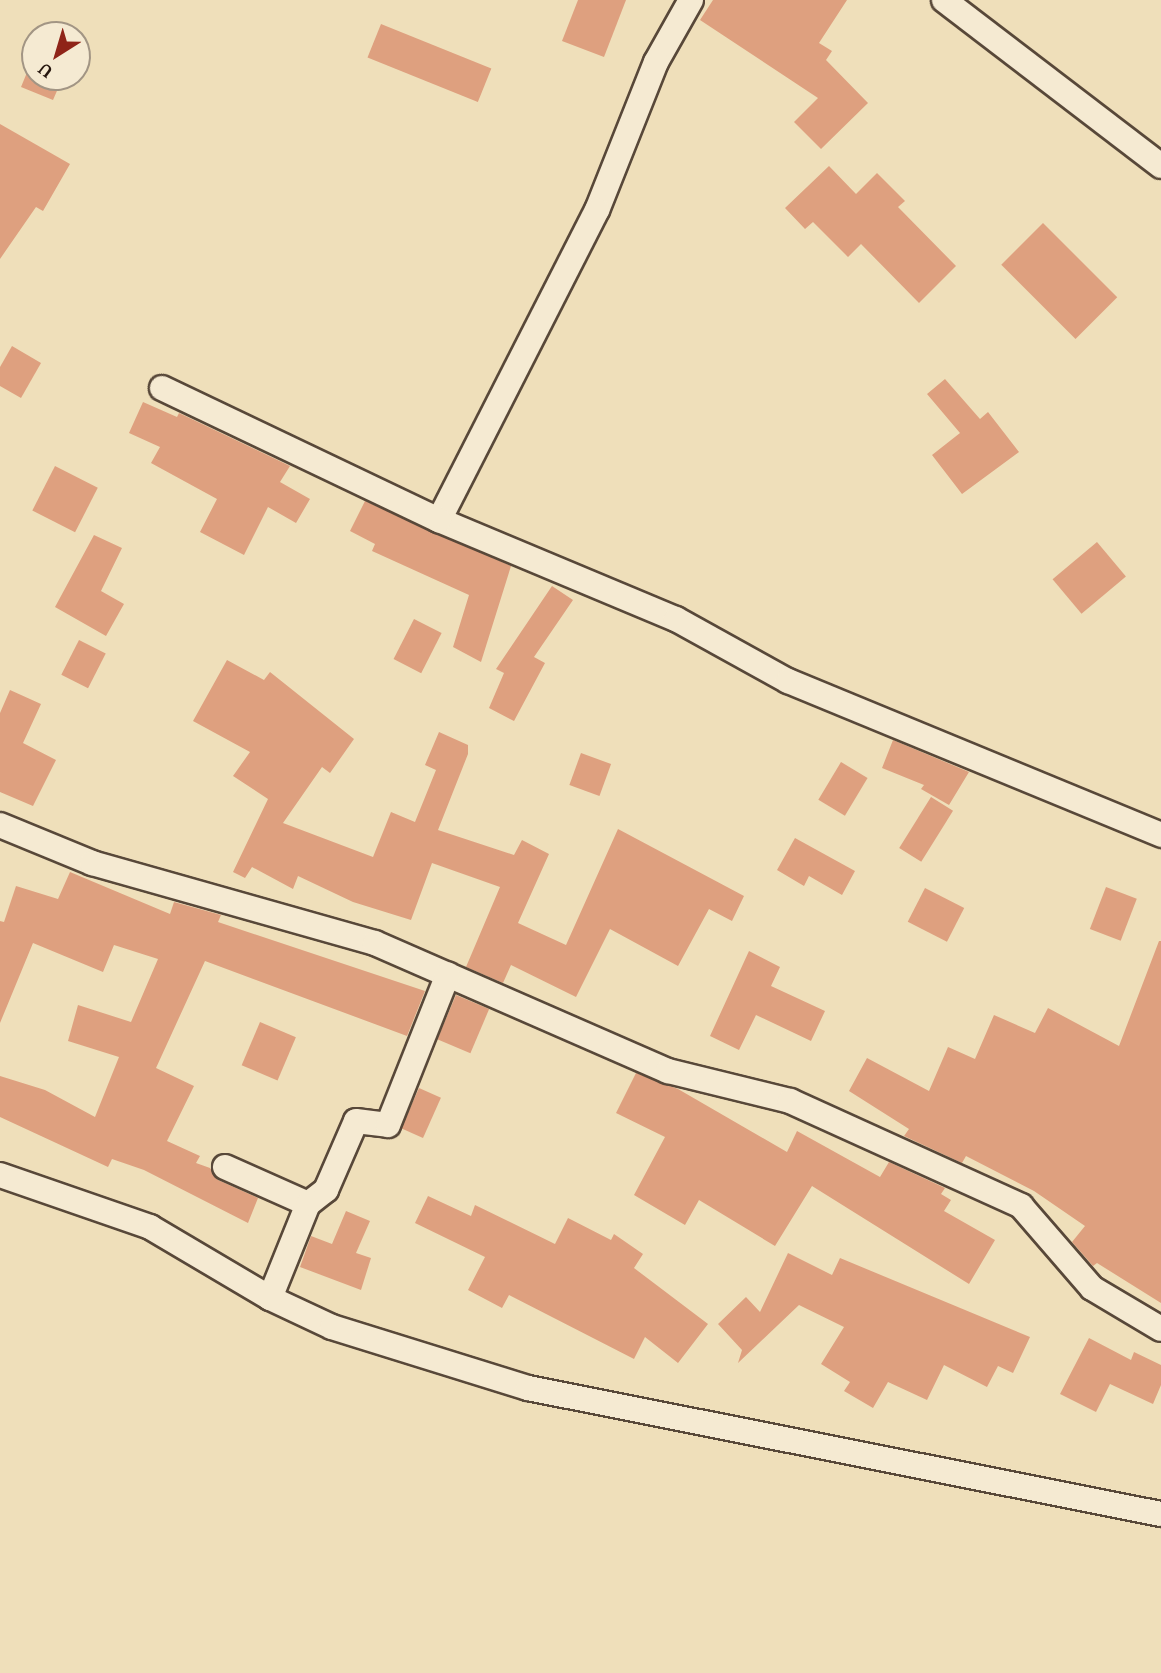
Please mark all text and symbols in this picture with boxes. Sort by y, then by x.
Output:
north arrow [21,21,91,91]
text: U [31,56,58,86]

